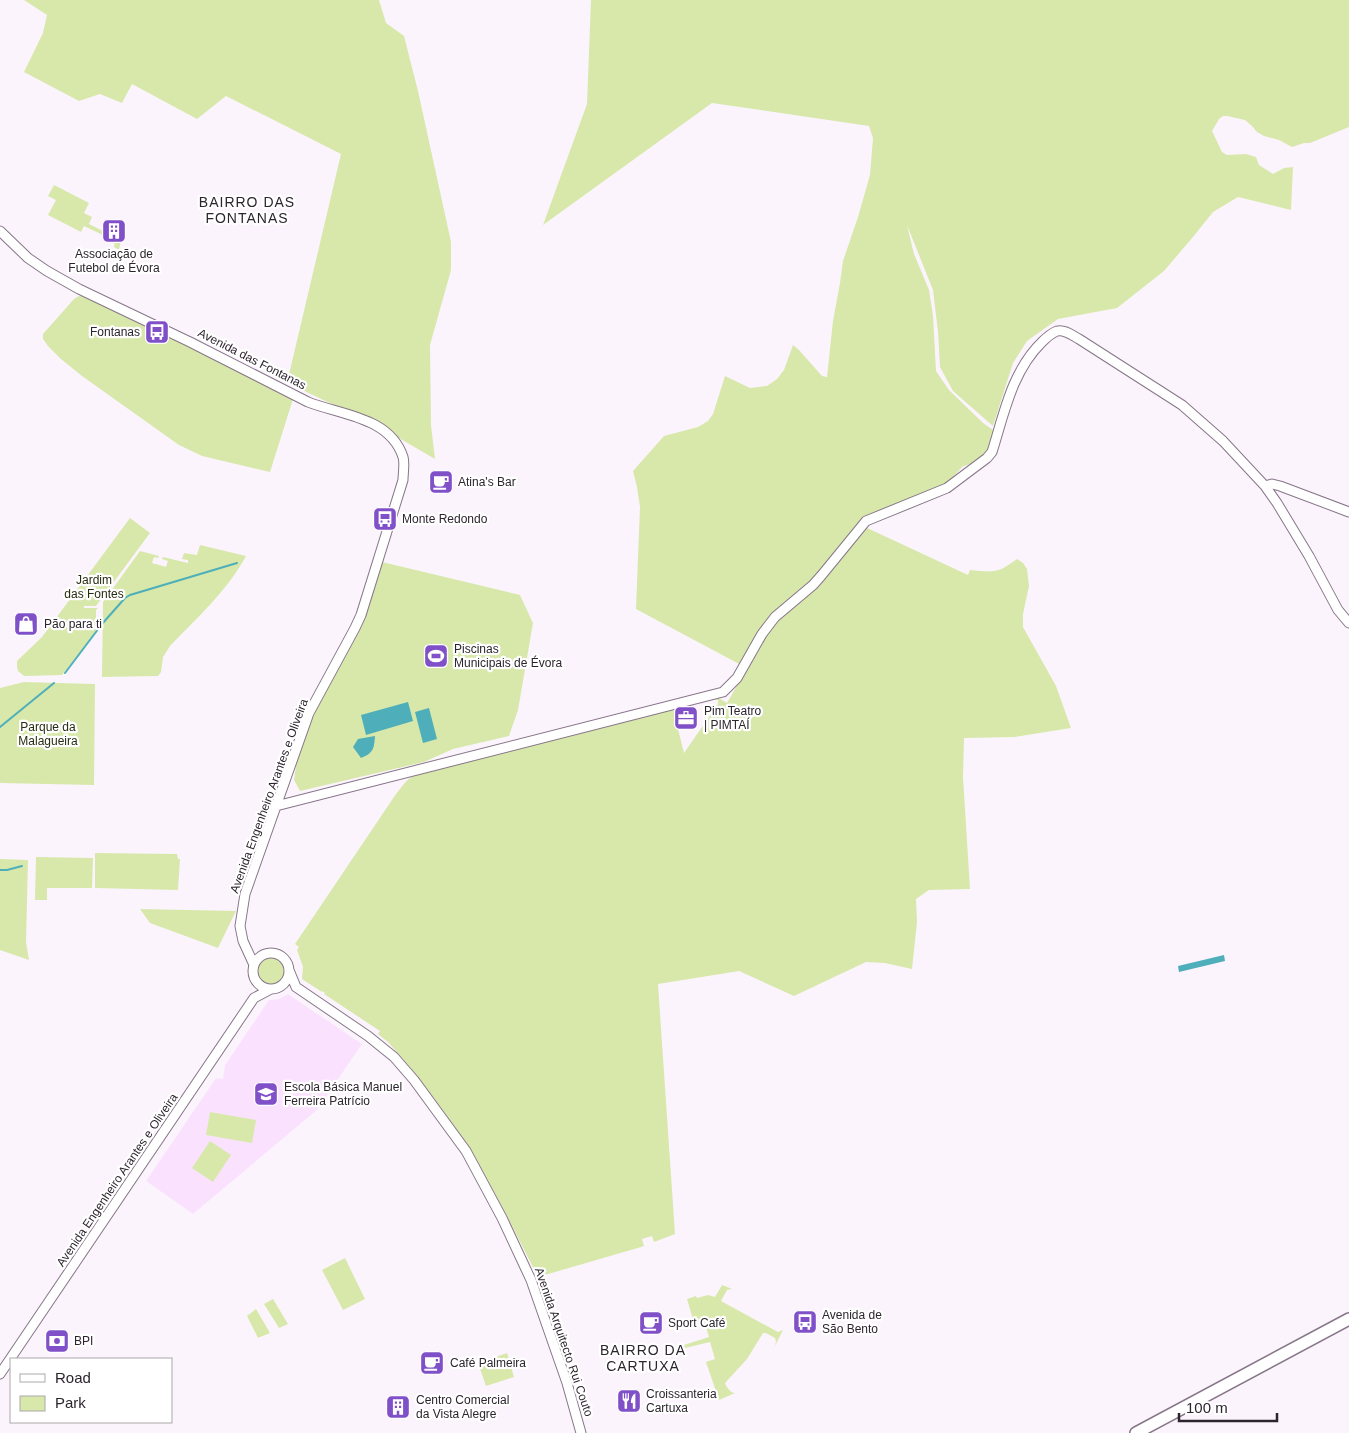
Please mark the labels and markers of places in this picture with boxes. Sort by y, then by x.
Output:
building icon: Associação de Futebol de Évora [101,218,127,244]
place label: Associação de Futebol de Évora [68,247,160,275]
bus stop icon: Fontanas [144,319,170,345]
place label: Fontanas [90,325,140,339]
cafe icon: Atina's Bar [428,469,454,495]
place label: Atina's Bar [458,475,516,489]
bus stop icon: Monte Redondo [372,506,398,532]
place label: Monte Redondo [402,512,488,526]
shop icon: Pão para ti [13,611,39,637]
place label: Pão para ti [44,617,102,631]
place label: Piscinas Municipais de Évora [454,642,562,670]
sports icon: Piscinas Municipais de Évora [423,643,449,669]
place label: Pim Teatro | PIMTAÍ [704,704,761,732]
office icon: Pim Teatro | PIMTAÍ [673,705,699,731]
place label: Escola Básica Manuel Ferreira Patrício [284,1080,402,1108]
school or university icon: Escola Básica Manuel Ferreira Patrício [253,1081,279,1107]
place label: Avenida de São Bento [822,1308,882,1336]
bus stop icon: Avenida de São Bento [792,1309,818,1335]
cafe icon: Sport Café [638,1310,664,1336]
place label: Sport Café [668,1316,726,1330]
bank icon: BPI [44,1328,70,1354]
place label: BPI [74,1334,93,1348]
cafe icon: Café Palmeira [419,1350,445,1376]
place label: Café Palmeira [450,1356,526,1370]
place label: Croissanteria Cartuxa [646,1387,717,1415]
restaurant icon: Croissanteria Cartuxa [616,1388,642,1414]
place label: Centro Comercial da Vista Alegre [416,1393,509,1421]
building icon: Centro Comercial da Vista Alegre [385,1394,411,1420]

